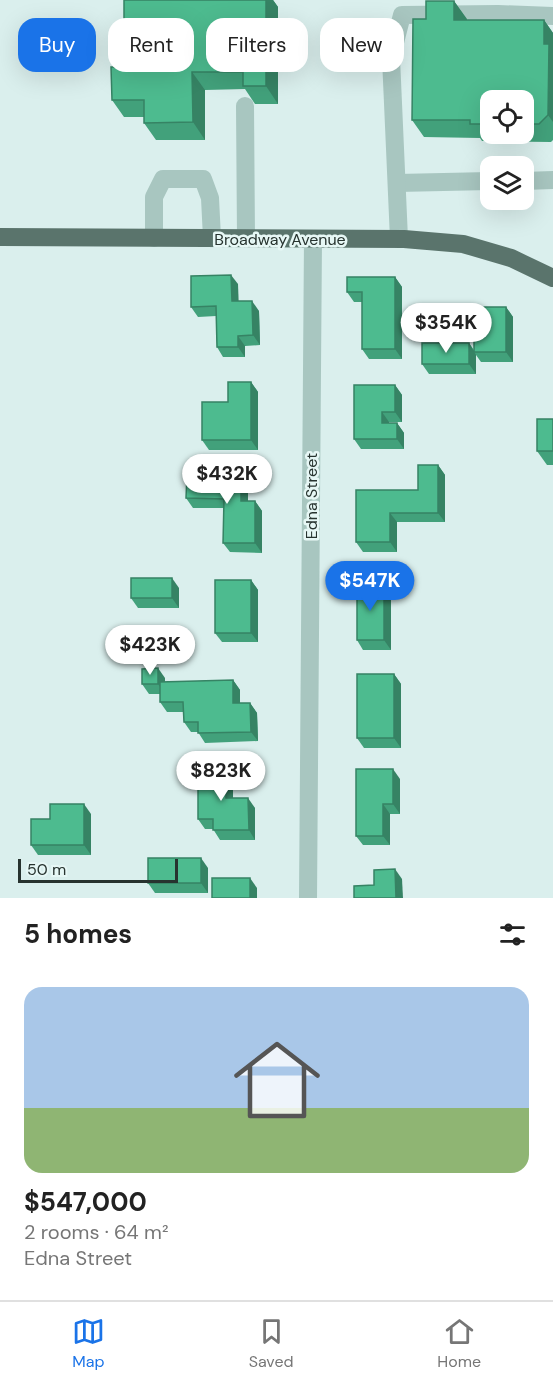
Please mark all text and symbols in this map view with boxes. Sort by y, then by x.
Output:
chip: Buy [18,18,96,72]
chip: Rent [108,18,194,72]
chip: Filters [206,18,308,72]
chip: New [320,18,404,72]
map controls [480,90,534,210]
button: locate [480,90,534,144]
button: layers [480,156,534,210]
street label: Broadway Avenue [214,229,346,250]
pin: $354K [404,303,488,354]
text: $354K [415,309,477,335]
street label: Edna Street [301,453,322,539]
pin: $432K [185,454,269,505]
text: $432K [196,460,258,486]
pin: $547K [328,561,412,612]
text: $547K [339,567,401,593]
pin: $423K [108,625,192,676]
text: $423K [119,631,181,657]
pin: $823K [179,751,263,802]
text: $823K [190,757,252,783]
scale bar [18,856,178,884]
text: 50 m [27,859,66,880]
text: 5 homes [24,917,132,951]
icon: filters [496,918,529,951]
icon: home [223,1026,331,1134]
text: $547,000 [24,1185,147,1219]
text: 2 rooms · 64 m² [24,1219,168,1245]
text: Edna Street [24,1245,132,1271]
tab: Map [72,1315,105,1372]
tab: Saved [249,1315,294,1372]
tab: Home [437,1315,481,1372]

